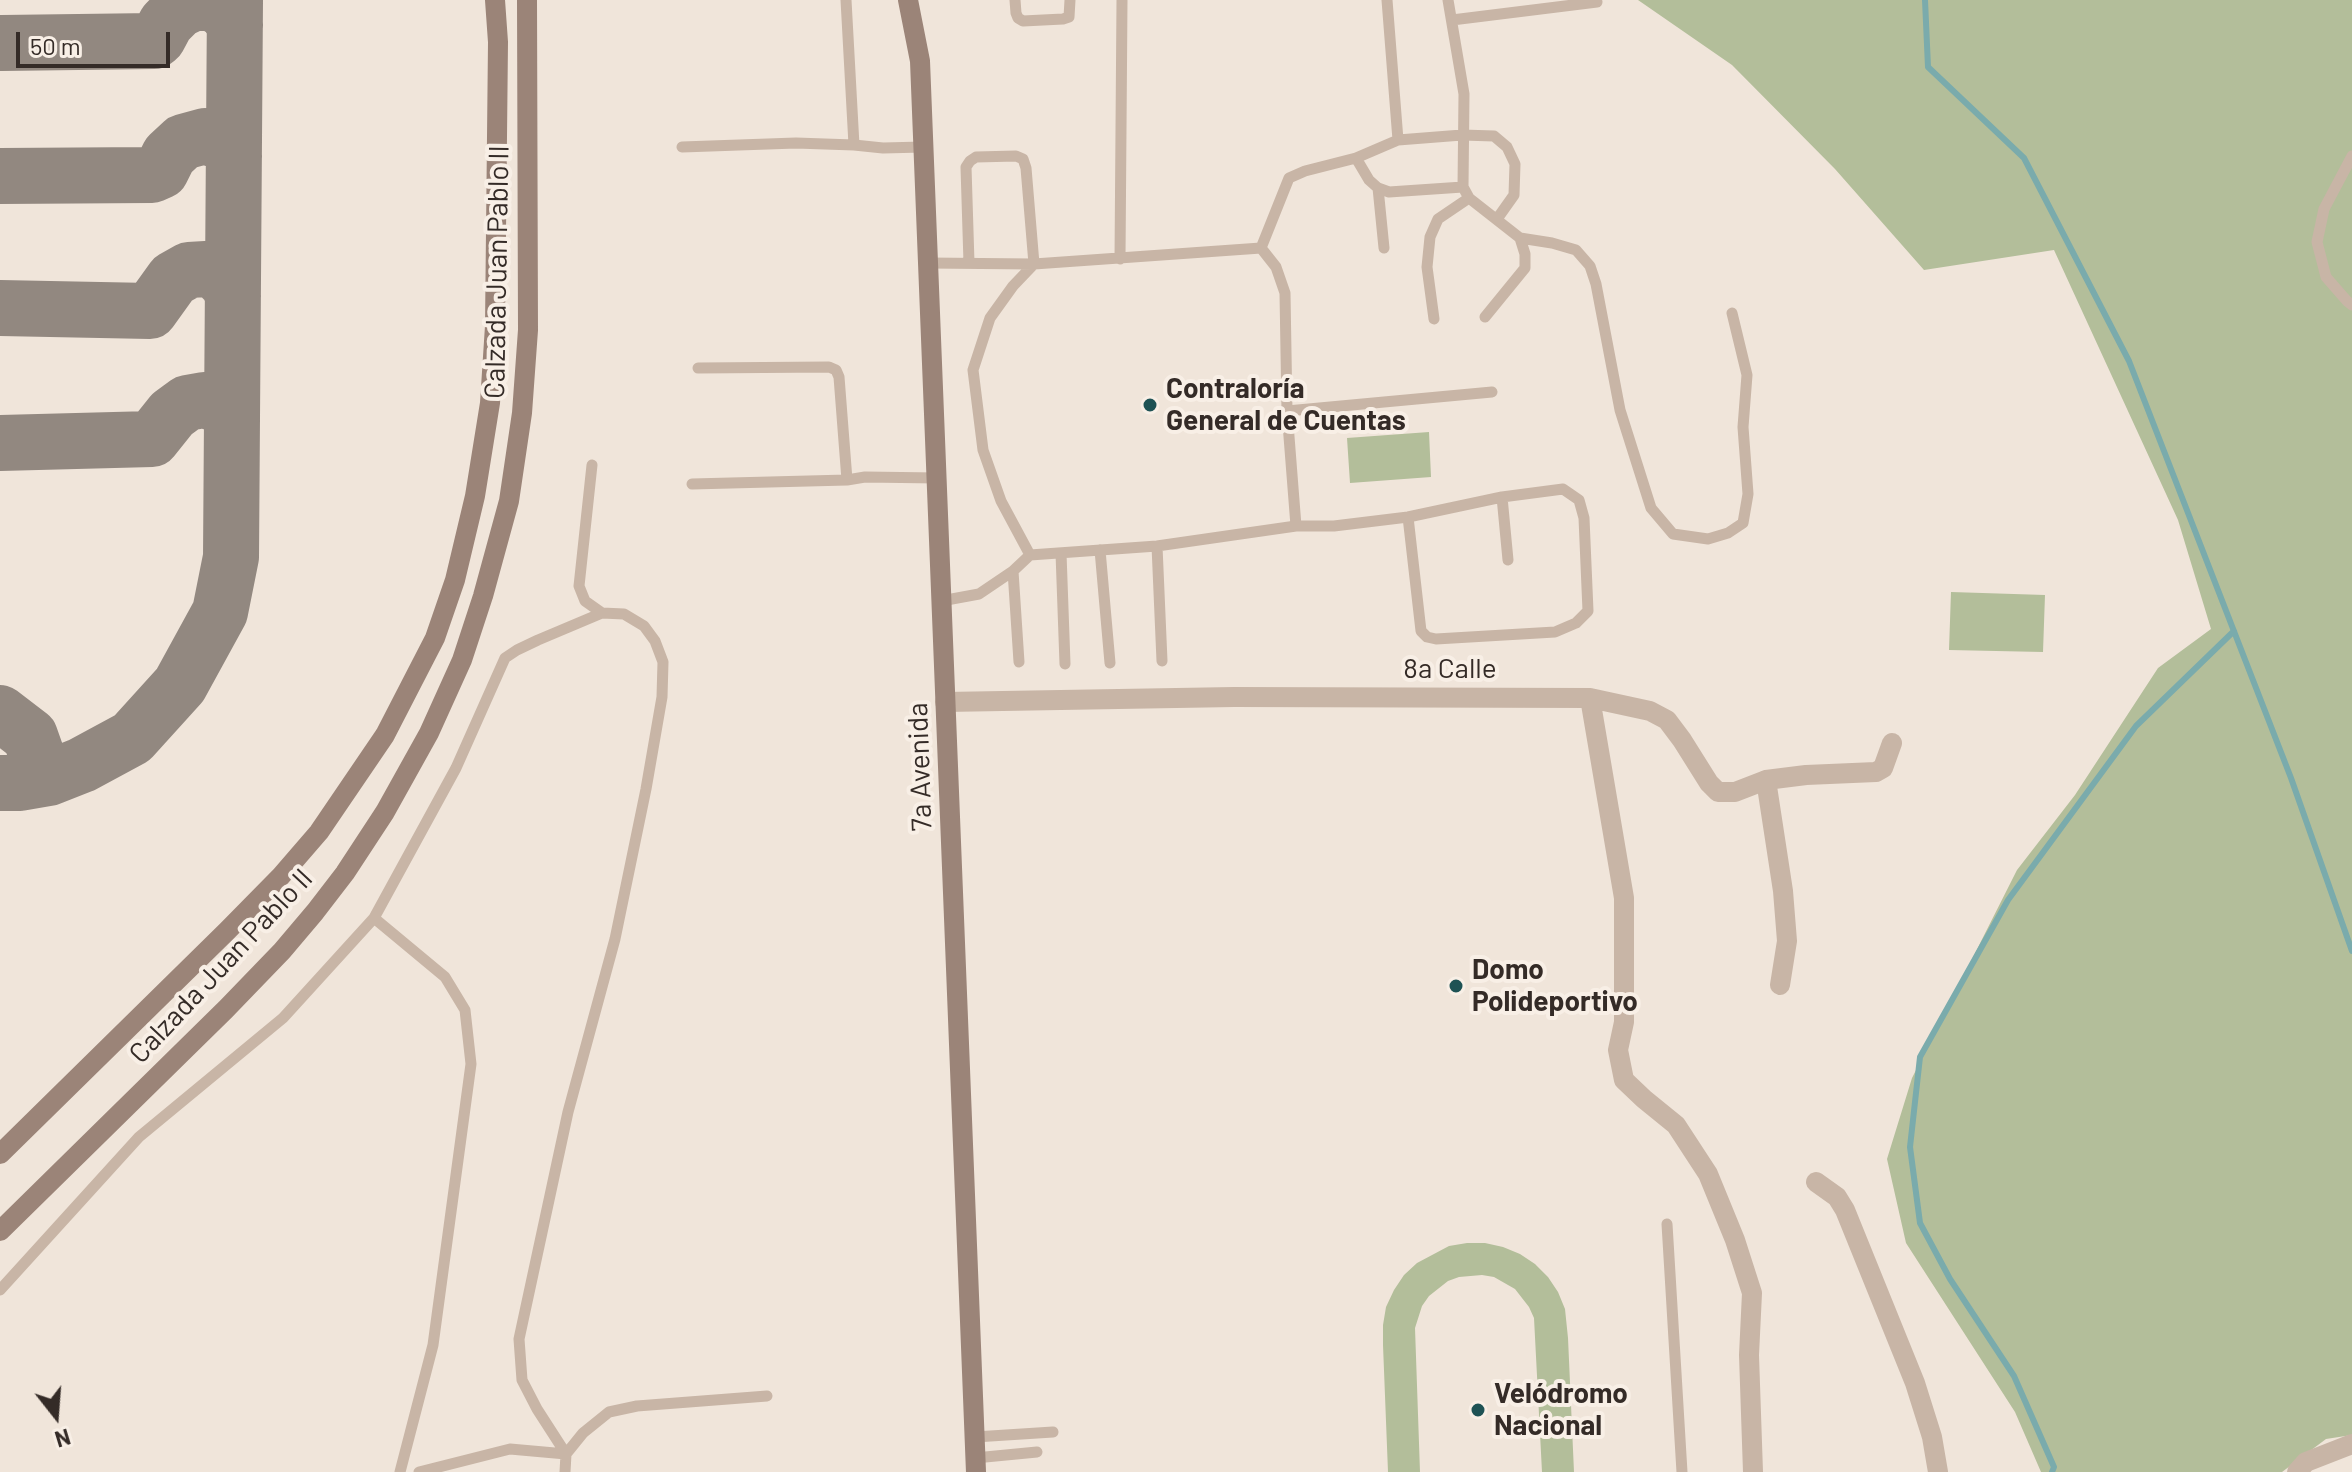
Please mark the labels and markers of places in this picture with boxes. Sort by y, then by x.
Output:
place label: Contraloría General de Cuentas [1166,372,1406,438]
marker: Contraloría General de Cuentas [1141,396,1159,414]
place label: Domo Polideportivo [1472,953,1638,1019]
marker: Domo Polideportivo [1447,977,1465,995]
place label: Velódromo Nacional [1494,1377,1628,1443]
marker: Velódromo Nacional [1469,1401,1487,1419]

